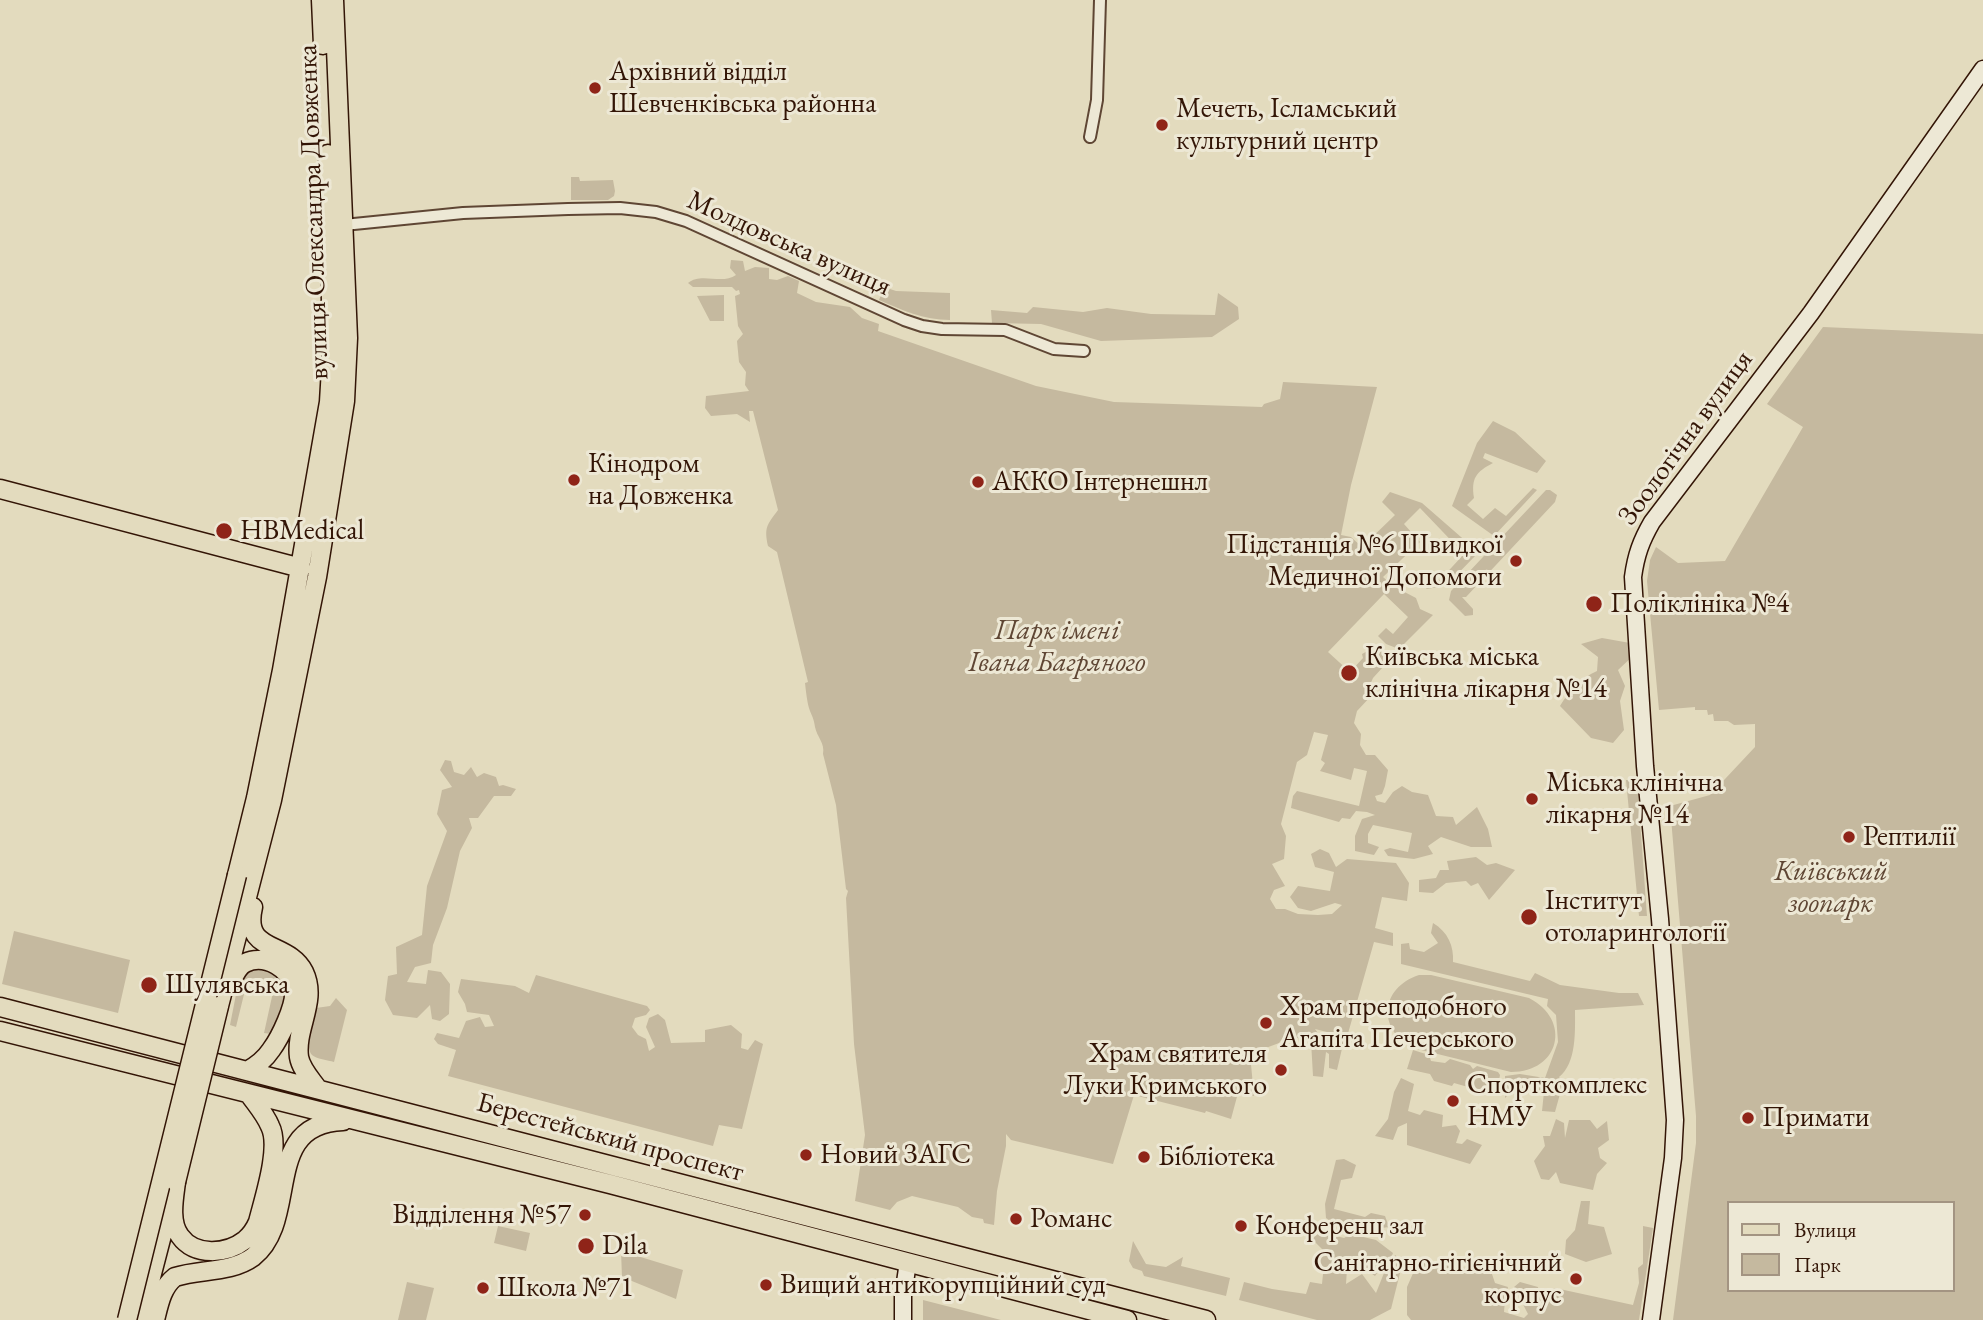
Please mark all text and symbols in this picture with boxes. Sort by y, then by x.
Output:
street label: вулиця Олександра Довженка [291,44,337,380]
place label: Архівний відділ Шевченківська районна [609,55,876,121]
marker: Архівний відділ Шевченківська районна [587,80,603,96]
place label: Мечеть, Ісламський культурний центр [1176,92,1397,158]
marker: Мечеть, Ісламський культурний центр [1154,117,1170,133]
street label: Молдовська вулиця [682,184,896,304]
street label: Зоологічна вулиця [1611,344,1761,532]
place label: Кінодром на Довженка [588,447,733,513]
place label: АККО Інтернешнл [992,465,1208,499]
marker: Кінодром на Довженка [566,472,582,488]
marker: АККО Інтернешнл [970,474,986,490]
place label: HBMedical [240,514,364,548]
marker: HBMedical [214,521,234,541]
place label: Підстанція №6 Швидкої Медичної Допомоги [1226,528,1502,594]
marker: Підстанція №6 Швидкої Медичної Допомоги [1508,553,1524,569]
place label: Поліклініка №4 [1610,587,1789,621]
marker: Поліклініка №4 [1584,594,1604,614]
park label: Парк імені Івана Багряного [968,614,1146,680]
place label: Київська міська клінічна лікарня №14 [1365,640,1607,706]
marker: Київська міська клінічна лікарня №14 [1339,663,1359,683]
place label: Міська клінічна лікарня №14 [1546,766,1723,832]
marker: Міська клінічна лікарня №14 [1524,791,1540,807]
place label: Рептилії [1863,820,1956,854]
marker: Рептилії [1841,829,1857,845]
park label: Київський зоопарк [1774,855,1888,921]
place label: Інститут отоларингології [1545,884,1726,950]
marker: Інститут отоларингології [1519,907,1539,927]
place label: Шулявська [165,968,289,1002]
marker: Шулявська [139,975,159,995]
place label: Храм преподобного Агапіта Печерського [1280,990,1514,1056]
marker: Храм преподобного Агапіта Печерського [1258,1015,1274,1031]
place label: Храм святителя Луки Кримського [1063,1037,1267,1103]
marker: Храм святителя Луки Кримського [1273,1062,1289,1078]
place label: Спорткомплекс НМУ [1467,1068,1647,1134]
street label: Берестейський проспект [473,1086,747,1190]
marker: Спорткомплекс НМУ [1445,1093,1461,1109]
place label: Примати [1762,1101,1869,1135]
marker: Примати [1740,1110,1756,1126]
place label: Новий ЗАГС [820,1138,971,1172]
place label: Бібліотека [1158,1140,1275,1174]
marker: Новий ЗАГС [798,1147,814,1163]
marker: Бібліотека [1136,1149,1152,1165]
place label: Відділення №57 [393,1198,571,1232]
legend [1728,1201,1955,1292]
place label: Романс [1030,1202,1112,1236]
marker: Відділення №57 [577,1207,593,1223]
place label: Конференц зал [1255,1209,1424,1243]
marker: Романс [1008,1211,1024,1227]
text: Вулиця [1794,1216,1856,1243]
marker: Конференц зал [1233,1218,1249,1234]
place label: Dila [602,1229,648,1263]
marker: Dila [576,1236,596,1256]
place label: Санітарно-гігієнічний корпус [1313,1246,1562,1312]
text: Парк [1794,1251,1841,1278]
place label: Вищий антикорупційний суд [780,1268,1106,1302]
place label: Школа №71 [497,1271,633,1305]
marker: Санітарно-гігієнічний корпус [1568,1271,1584,1287]
marker: Вищий антикорупційний суд [758,1277,774,1293]
marker: Школа №71 [475,1280,491,1296]

